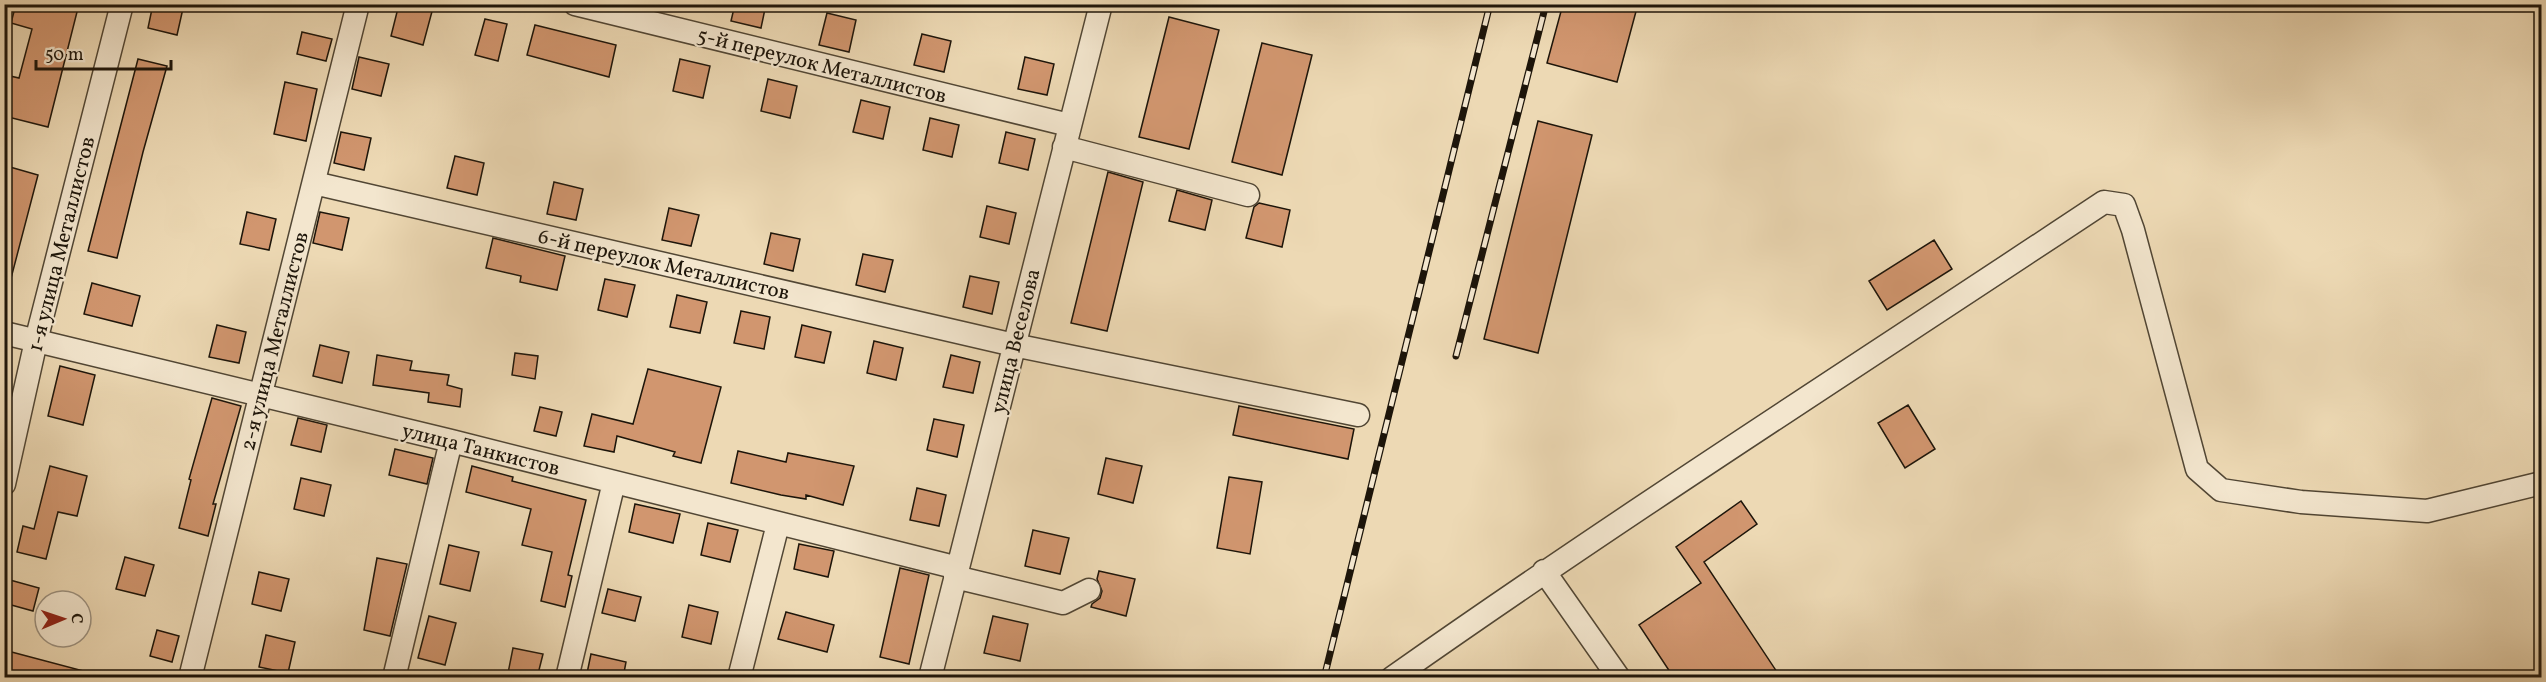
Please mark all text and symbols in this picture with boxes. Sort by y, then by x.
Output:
street label: 5-й переулок Металлистов [694,21,949,112]
scale bar [36,33,171,71]
text: 50 m [45,43,84,68]
street label: 1-я улица Металлистов [22,134,103,355]
street label: 6-й переулок Металлистов [535,222,792,309]
street label: 2-я улица Металлистов [234,229,317,454]
street label: улица Веселова [984,266,1049,417]
street label: улица Танкистов [398,417,563,484]
north arrow [33,589,93,649]
text: С [65,613,87,624]

